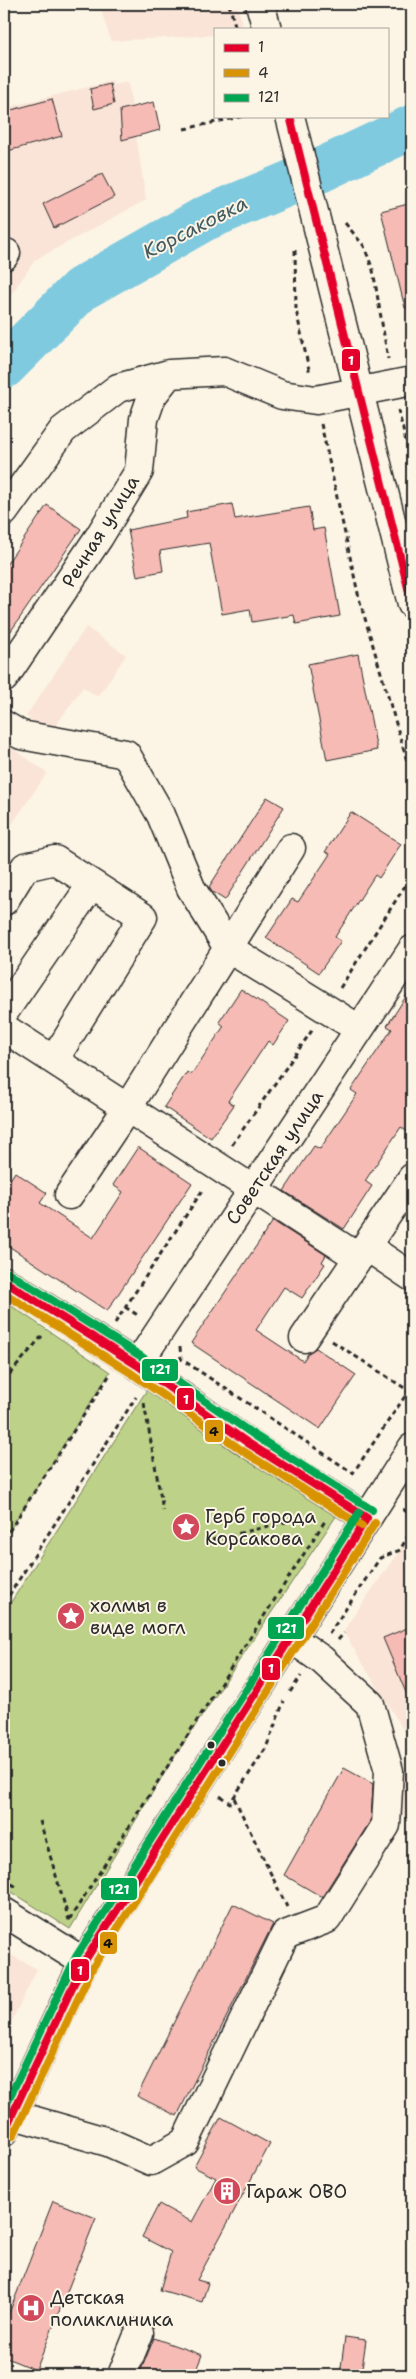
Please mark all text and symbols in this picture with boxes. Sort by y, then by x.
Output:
legend [214,28,388,118]
text: 1 [258,37,264,57]
text: 4 [258,63,269,83]
text: 121 [258,87,280,107]
water label: Корсаковка [138,189,252,265]
line badge: 1 [341,348,361,372]
text: 1 [348,351,354,369]
street label: Речная улица [56,470,145,592]
street label: Советская улица [220,1085,329,1229]
line badge: 121 [141,1358,179,1382]
text: 121 [149,1360,171,1378]
line badge: 1 [176,1387,195,1411]
text: 1 [183,1390,189,1408]
line badge: 4 [204,1419,224,1443]
text: 4 [209,1422,219,1440]
place label: Герб города Корсакова [205,1504,316,1551]
place icon: Герб города Корсакова [171,1512,201,1542]
place label: холмы в виде могл [90,1593,186,1640]
place icon: холмы в виде могл [56,1601,86,1631]
line badge: 121 [267,1616,305,1640]
text: 121 [275,1619,297,1637]
line badge: 1 [261,1657,281,1681]
text: 1 [268,1659,274,1677]
unlabelled marker [206,1740,216,1750]
unlabelled marker [217,1758,227,1768]
line badge: 121 [100,1877,138,1901]
text: 121 [108,1880,130,1898]
line badge: 4 [99,1931,118,1955]
text: 4 [103,1934,113,1952]
line badge: 1 [70,1958,90,1982]
text: 1 [77,1961,83,1979]
building icon: Гараж ОВО [212,2176,242,2206]
place label: Гараж ОВО [246,2179,347,2204]
place label: Детская поликлиника [50,2285,173,2332]
hospital icon: Детская поликлиника [16,2293,46,2323]

